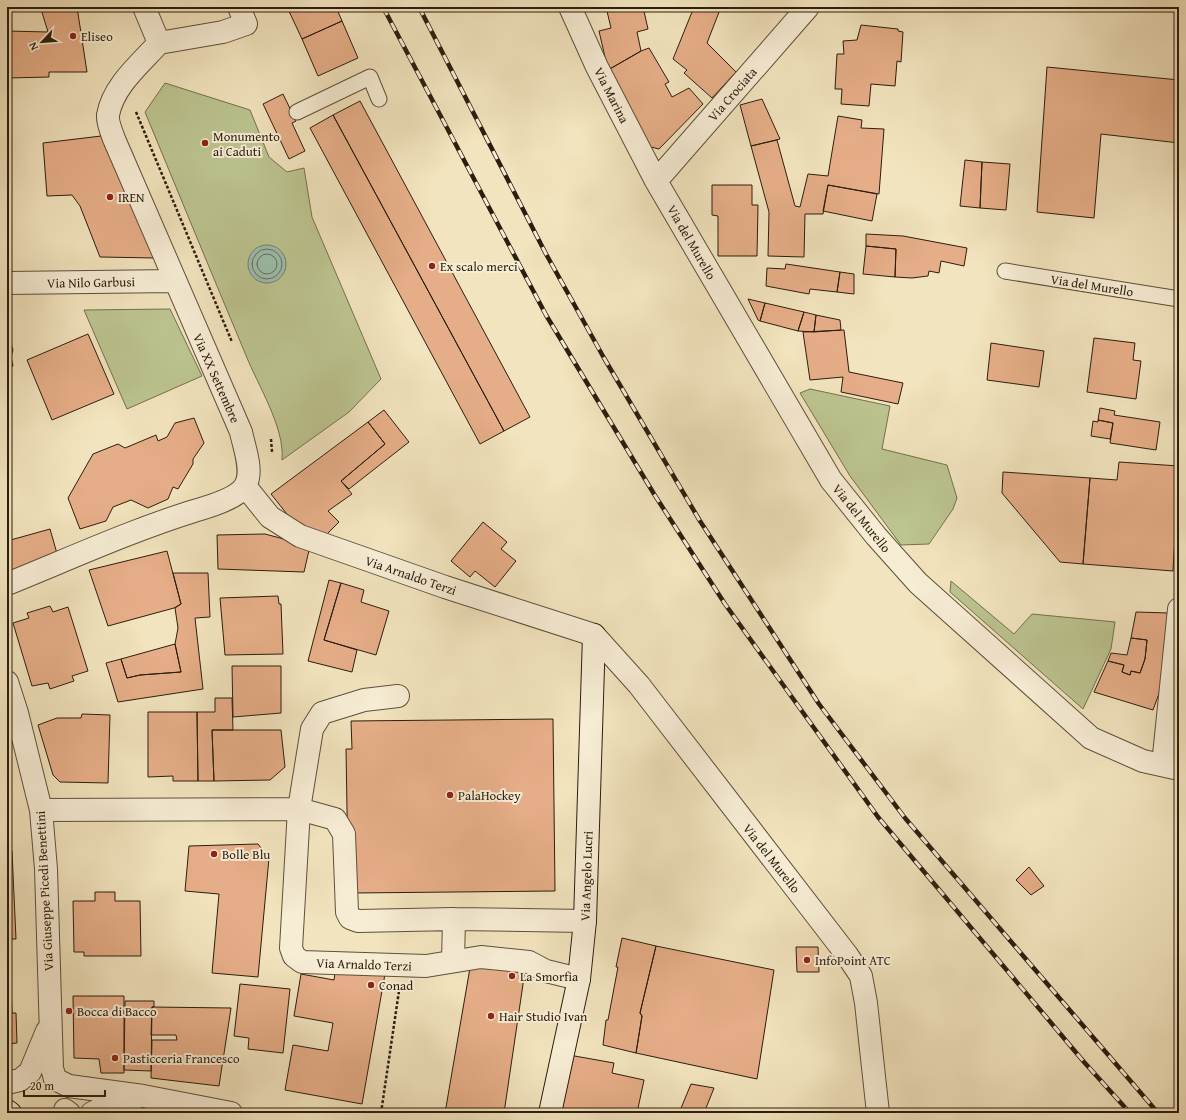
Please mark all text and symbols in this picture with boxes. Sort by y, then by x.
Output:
north arrow [22,22,62,62]
place label: Eliseo [81,27,113,46]
marker: Eliseo [68,31,78,41]
text: N [24,39,42,53]
street label: Via Crociata [703,62,762,126]
street label: Via Marina [589,64,634,127]
place label: Monumento ai Caduti [213,127,280,161]
marker: Monumento ai Caduti [200,138,210,148]
place label: IREN [118,188,145,207]
marker: IREN [105,192,115,202]
street label: Via del Murello [662,201,721,284]
place label: Ex scalo merci [440,257,518,276]
marker: Ex scalo merci [427,261,437,271]
street label: Via del Murello [1049,270,1135,301]
street label: Via Nilo Garbusi [47,272,136,293]
street label: Via XX Settembre [188,330,245,426]
street label: Via del Murello [828,480,896,557]
street label: Via Arnaldo Terzi [363,551,459,600]
place label: PalaHockey [458,786,521,805]
marker: PalaHockey [445,790,455,800]
street label: Via Giuseppe Picedi Benettini [31,810,58,972]
street label: Via del Murello [738,820,805,897]
street label: Via Angelo Lucri [575,830,598,921]
place label: Bolle Blu [222,845,270,864]
marker: Bolle Blu [209,849,219,859]
place label: InfoPoint ATC [815,951,891,970]
street label: Via Arnaldo Terzi [316,953,412,976]
marker: InfoPoint ATC [802,955,812,965]
place label: La Smorfia [520,967,579,986]
marker: La Smorfia [507,971,517,981]
place label: Conad [379,976,413,995]
marker: Conad [366,980,376,990]
place label: Bocca di Bacco [77,1002,157,1021]
marker: Bocca di Bacco [64,1006,74,1016]
place label: Hair Studio Ivan [499,1007,588,1026]
marker: Hair Studio Ivan [486,1011,496,1021]
place label: Pasticceria Francesco [123,1049,240,1068]
marker: Pasticceria Francesco [110,1053,120,1063]
scale bar [24,1072,105,1098]
text: 20 m [30,1077,54,1094]

